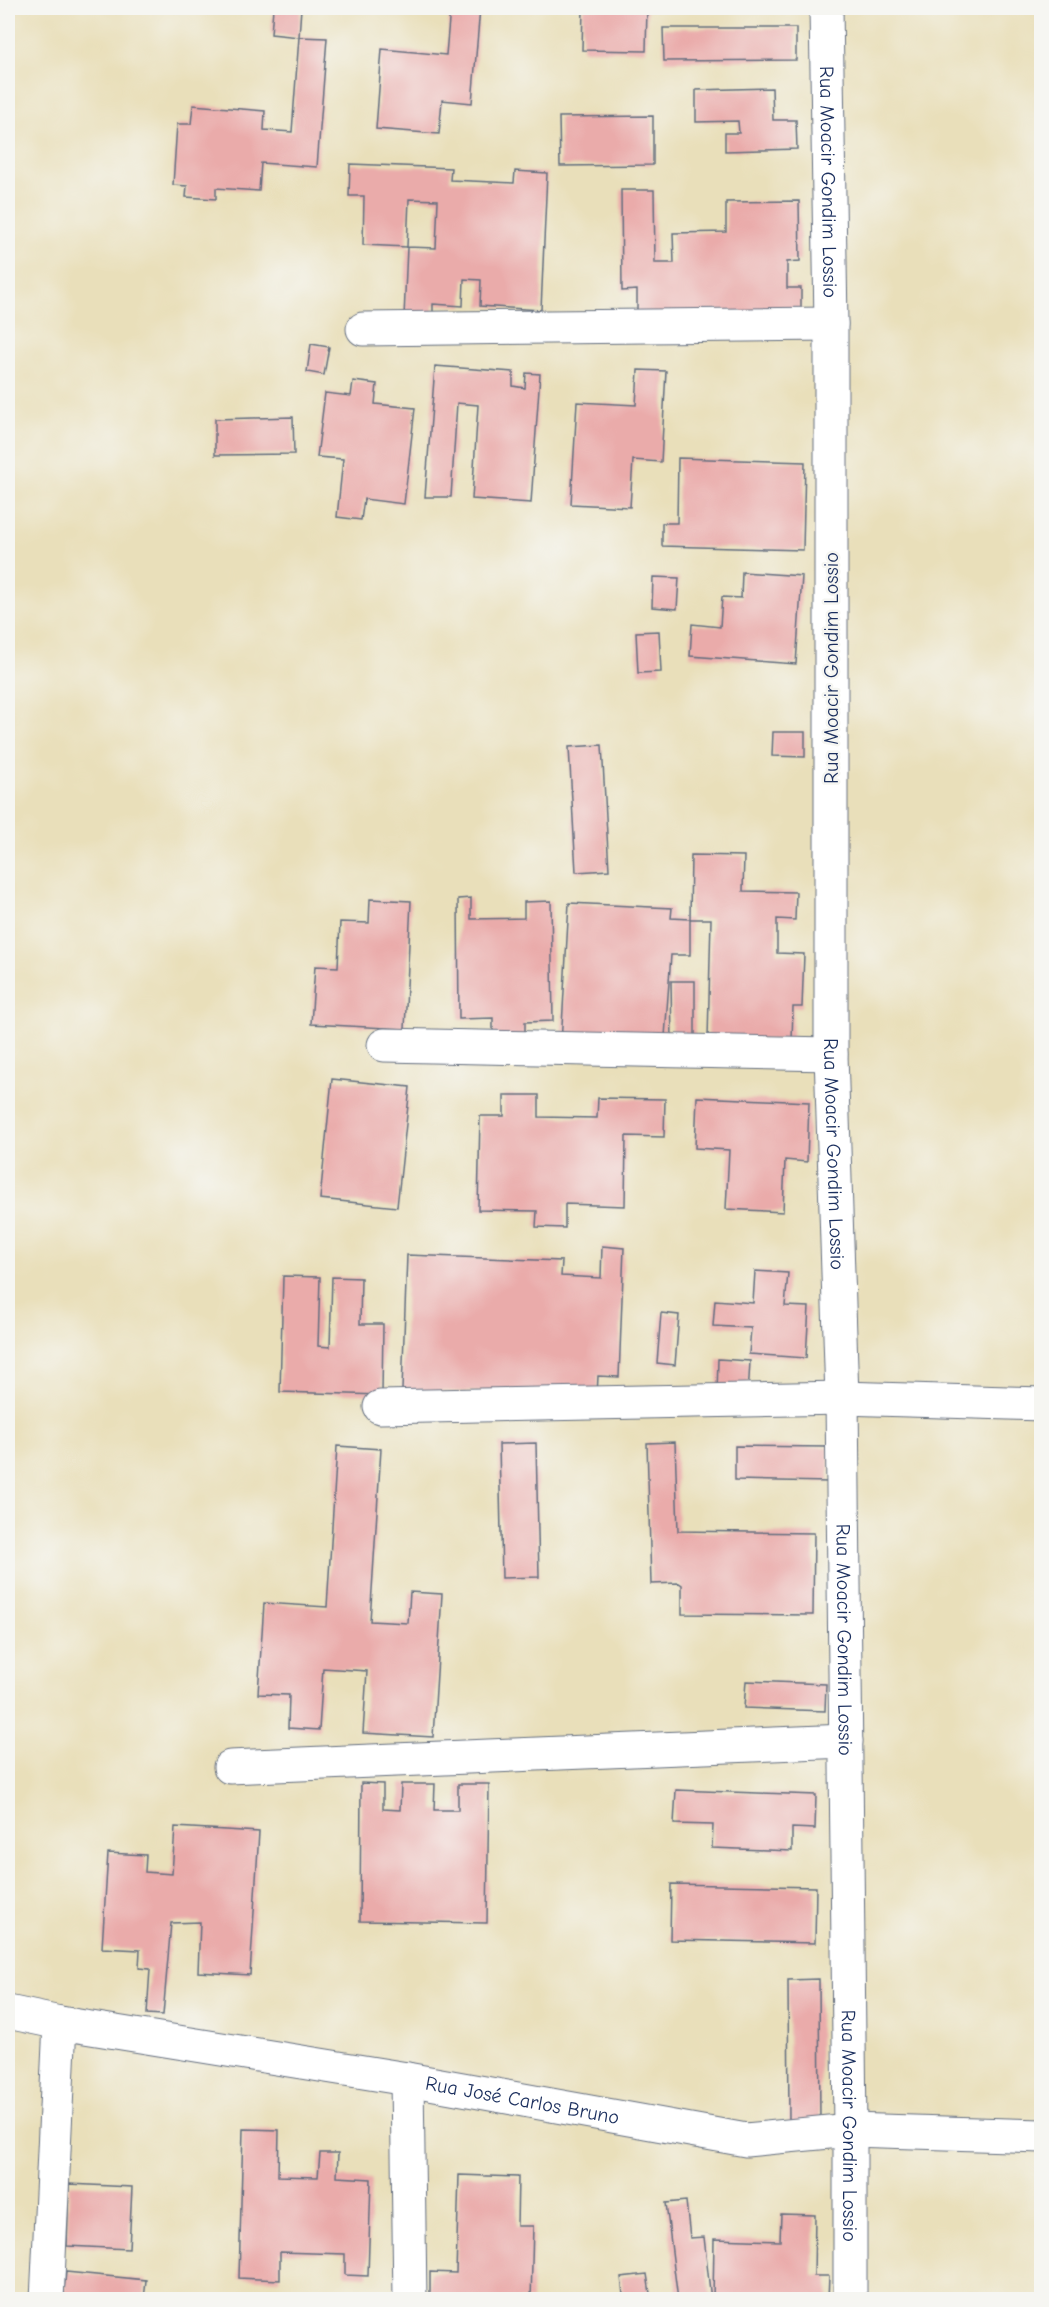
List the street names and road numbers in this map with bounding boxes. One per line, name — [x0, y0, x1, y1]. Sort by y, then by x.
street label: Rua Moacir Gondim Lossio — [815, 66, 842, 298]
street label: Rua Moacir Gondim Lossio — [820, 552, 843, 784]
street label: Rua Moacir Gondim Lossio — [819, 1038, 849, 1270]
street label: Rua Moacir Gondim Lossio — [831, 1524, 857, 1756]
street label: Rua Moacir Gondim Lossio — [837, 2010, 861, 2242]
street label: Rua José Carlos Bruno — [424, 2072, 621, 2129]

